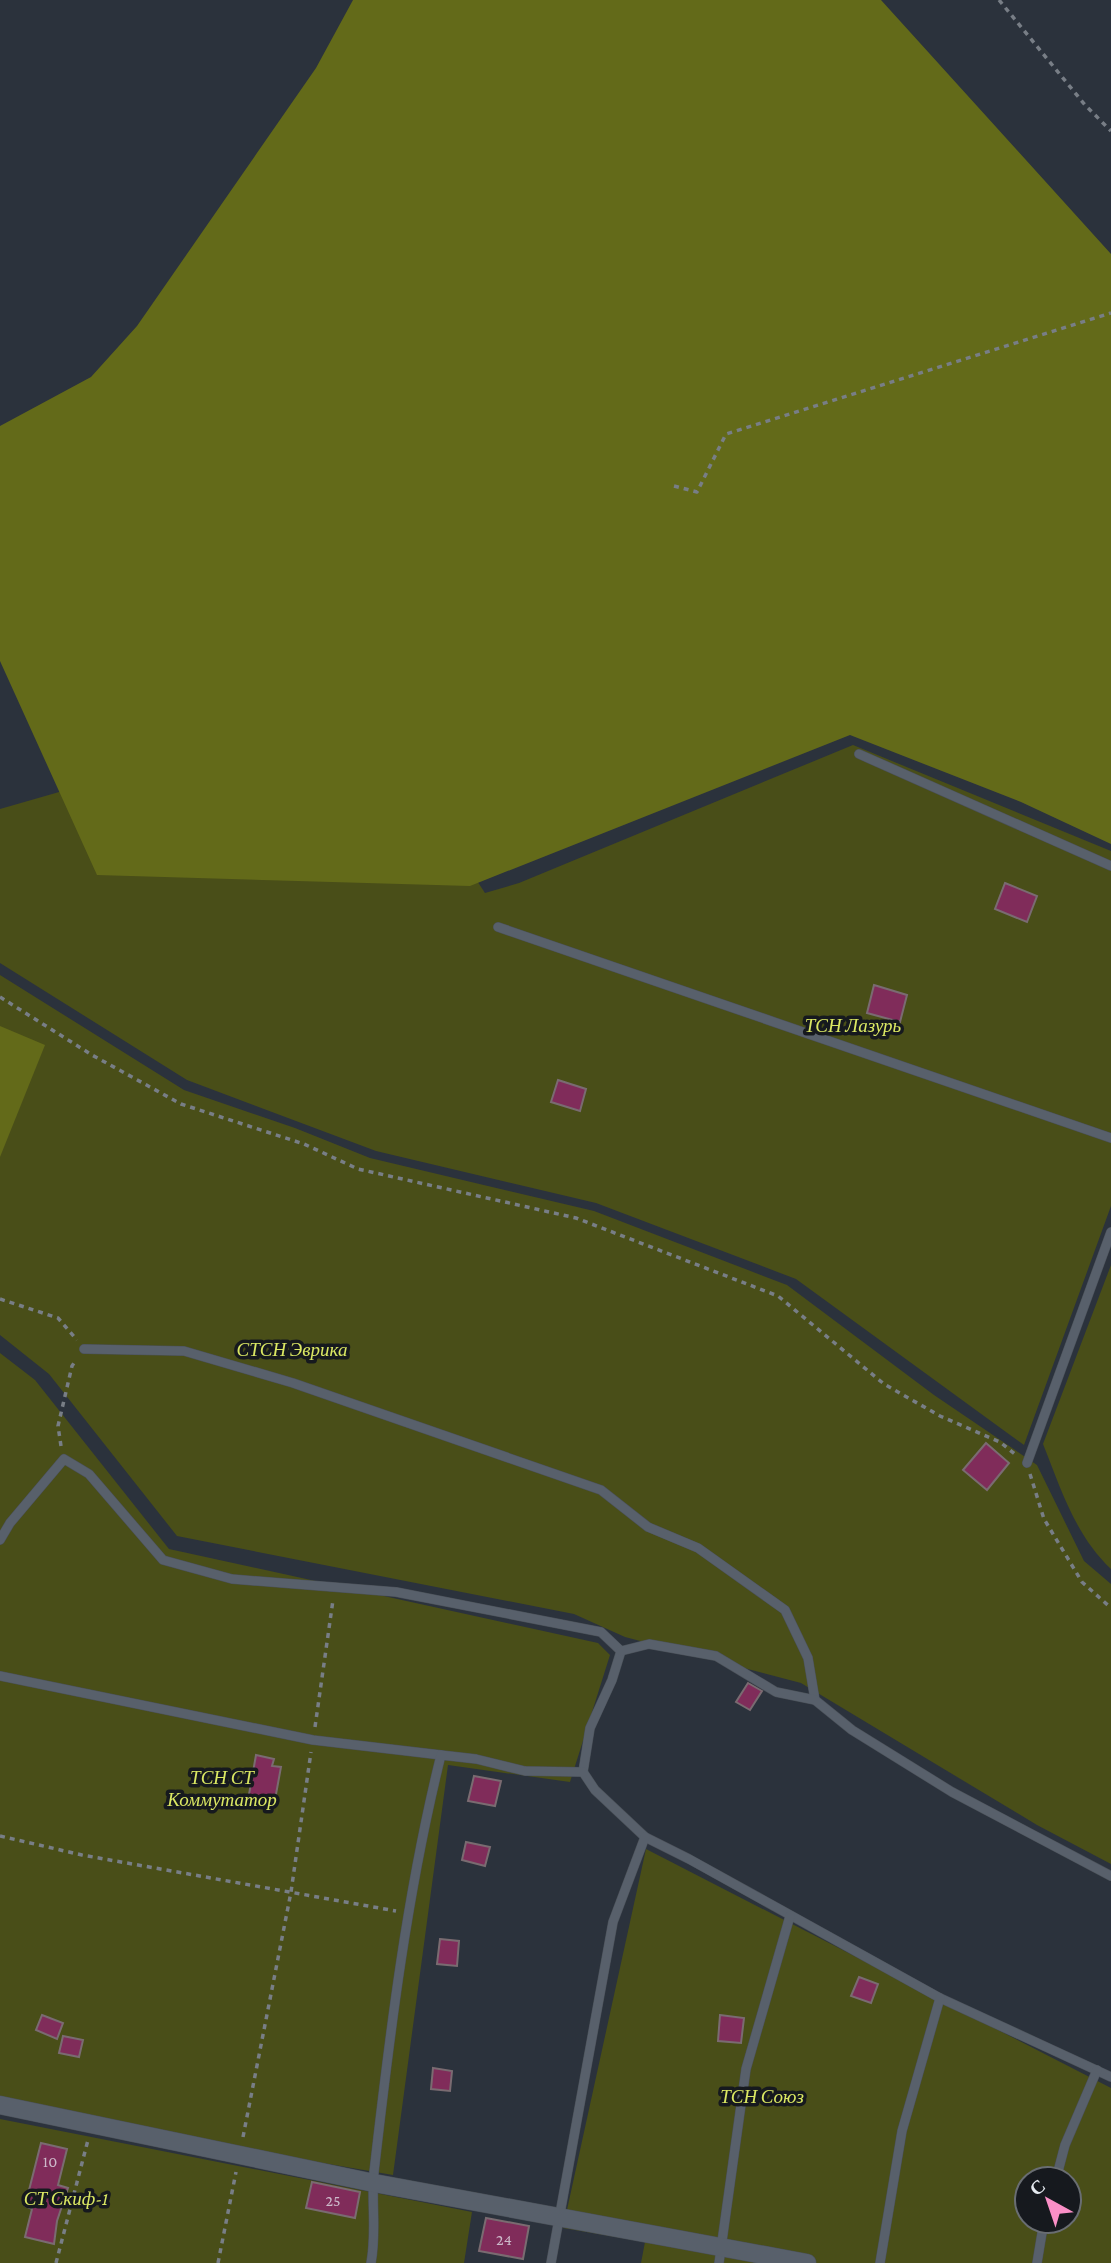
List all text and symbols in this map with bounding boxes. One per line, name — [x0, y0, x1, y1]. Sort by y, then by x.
park label: ТСН Лазурь — [805, 1015, 902, 1036]
park label: СТСН Эврика — [237, 1339, 347, 1360]
park label: ТСН СТ Коммутатор — [166, 1767, 277, 1810]
park label: ТСН Союз — [720, 2086, 804, 2107]
house number: 10 — [43, 2153, 57, 2170]
north arrow — [1013, 2165, 1083, 2235]
text: С — [1025, 2175, 1049, 2200]
park label: СТ Скиф-1 — [24, 2188, 108, 2209]
house number: 25 — [325, 2192, 341, 2209]
house number: 24 — [496, 2231, 512, 2248]

